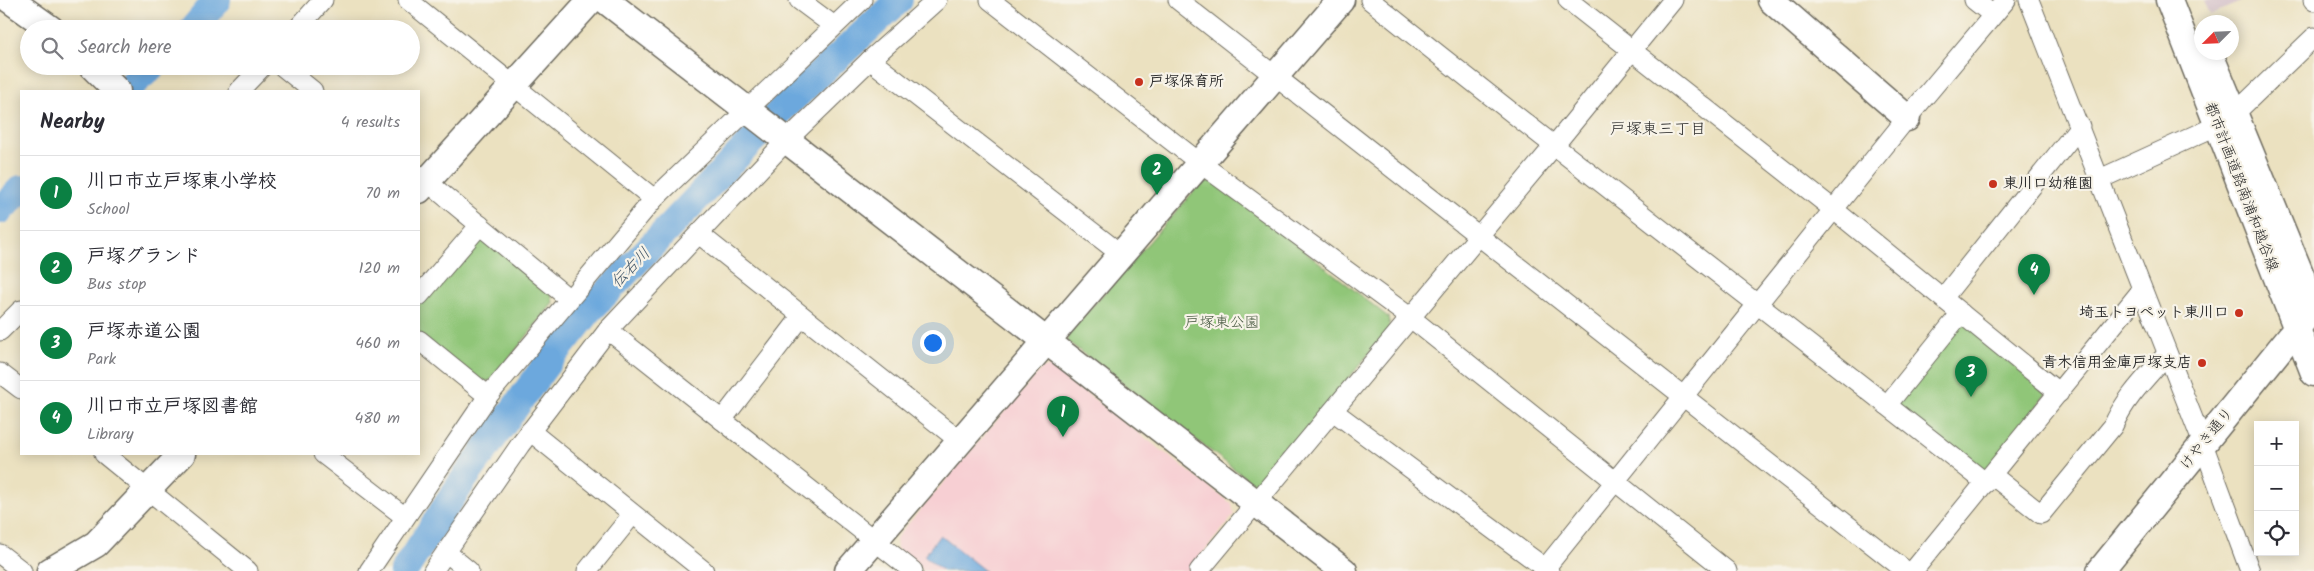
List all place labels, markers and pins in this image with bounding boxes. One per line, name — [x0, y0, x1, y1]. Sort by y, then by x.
place label: 戸塚保育所 — [1149, 70, 1224, 94]
marker: 戸塚保育所 — [1133, 76, 1145, 88]
pin: 2 — [1141, 154, 1173, 195]
place label: 東川口幼稚園 — [2003, 172, 2093, 196]
marker: 東川口幼稚園 — [1987, 178, 1999, 190]
pin: 4 — [2018, 254, 2050, 295]
place label: 埼玉トヨペット東川口 — [2079, 301, 2229, 325]
marker: 埼玉トヨペット東川口 — [2233, 307, 2245, 319]
place label: 青木信用金庫戸塚支店 — [2042, 351, 2192, 375]
pin: 3 — [1955, 356, 1987, 397]
marker: 青木信用金庫戸塚支店 — [2196, 357, 2208, 369]
pin: 1 — [1047, 396, 1079, 437]

